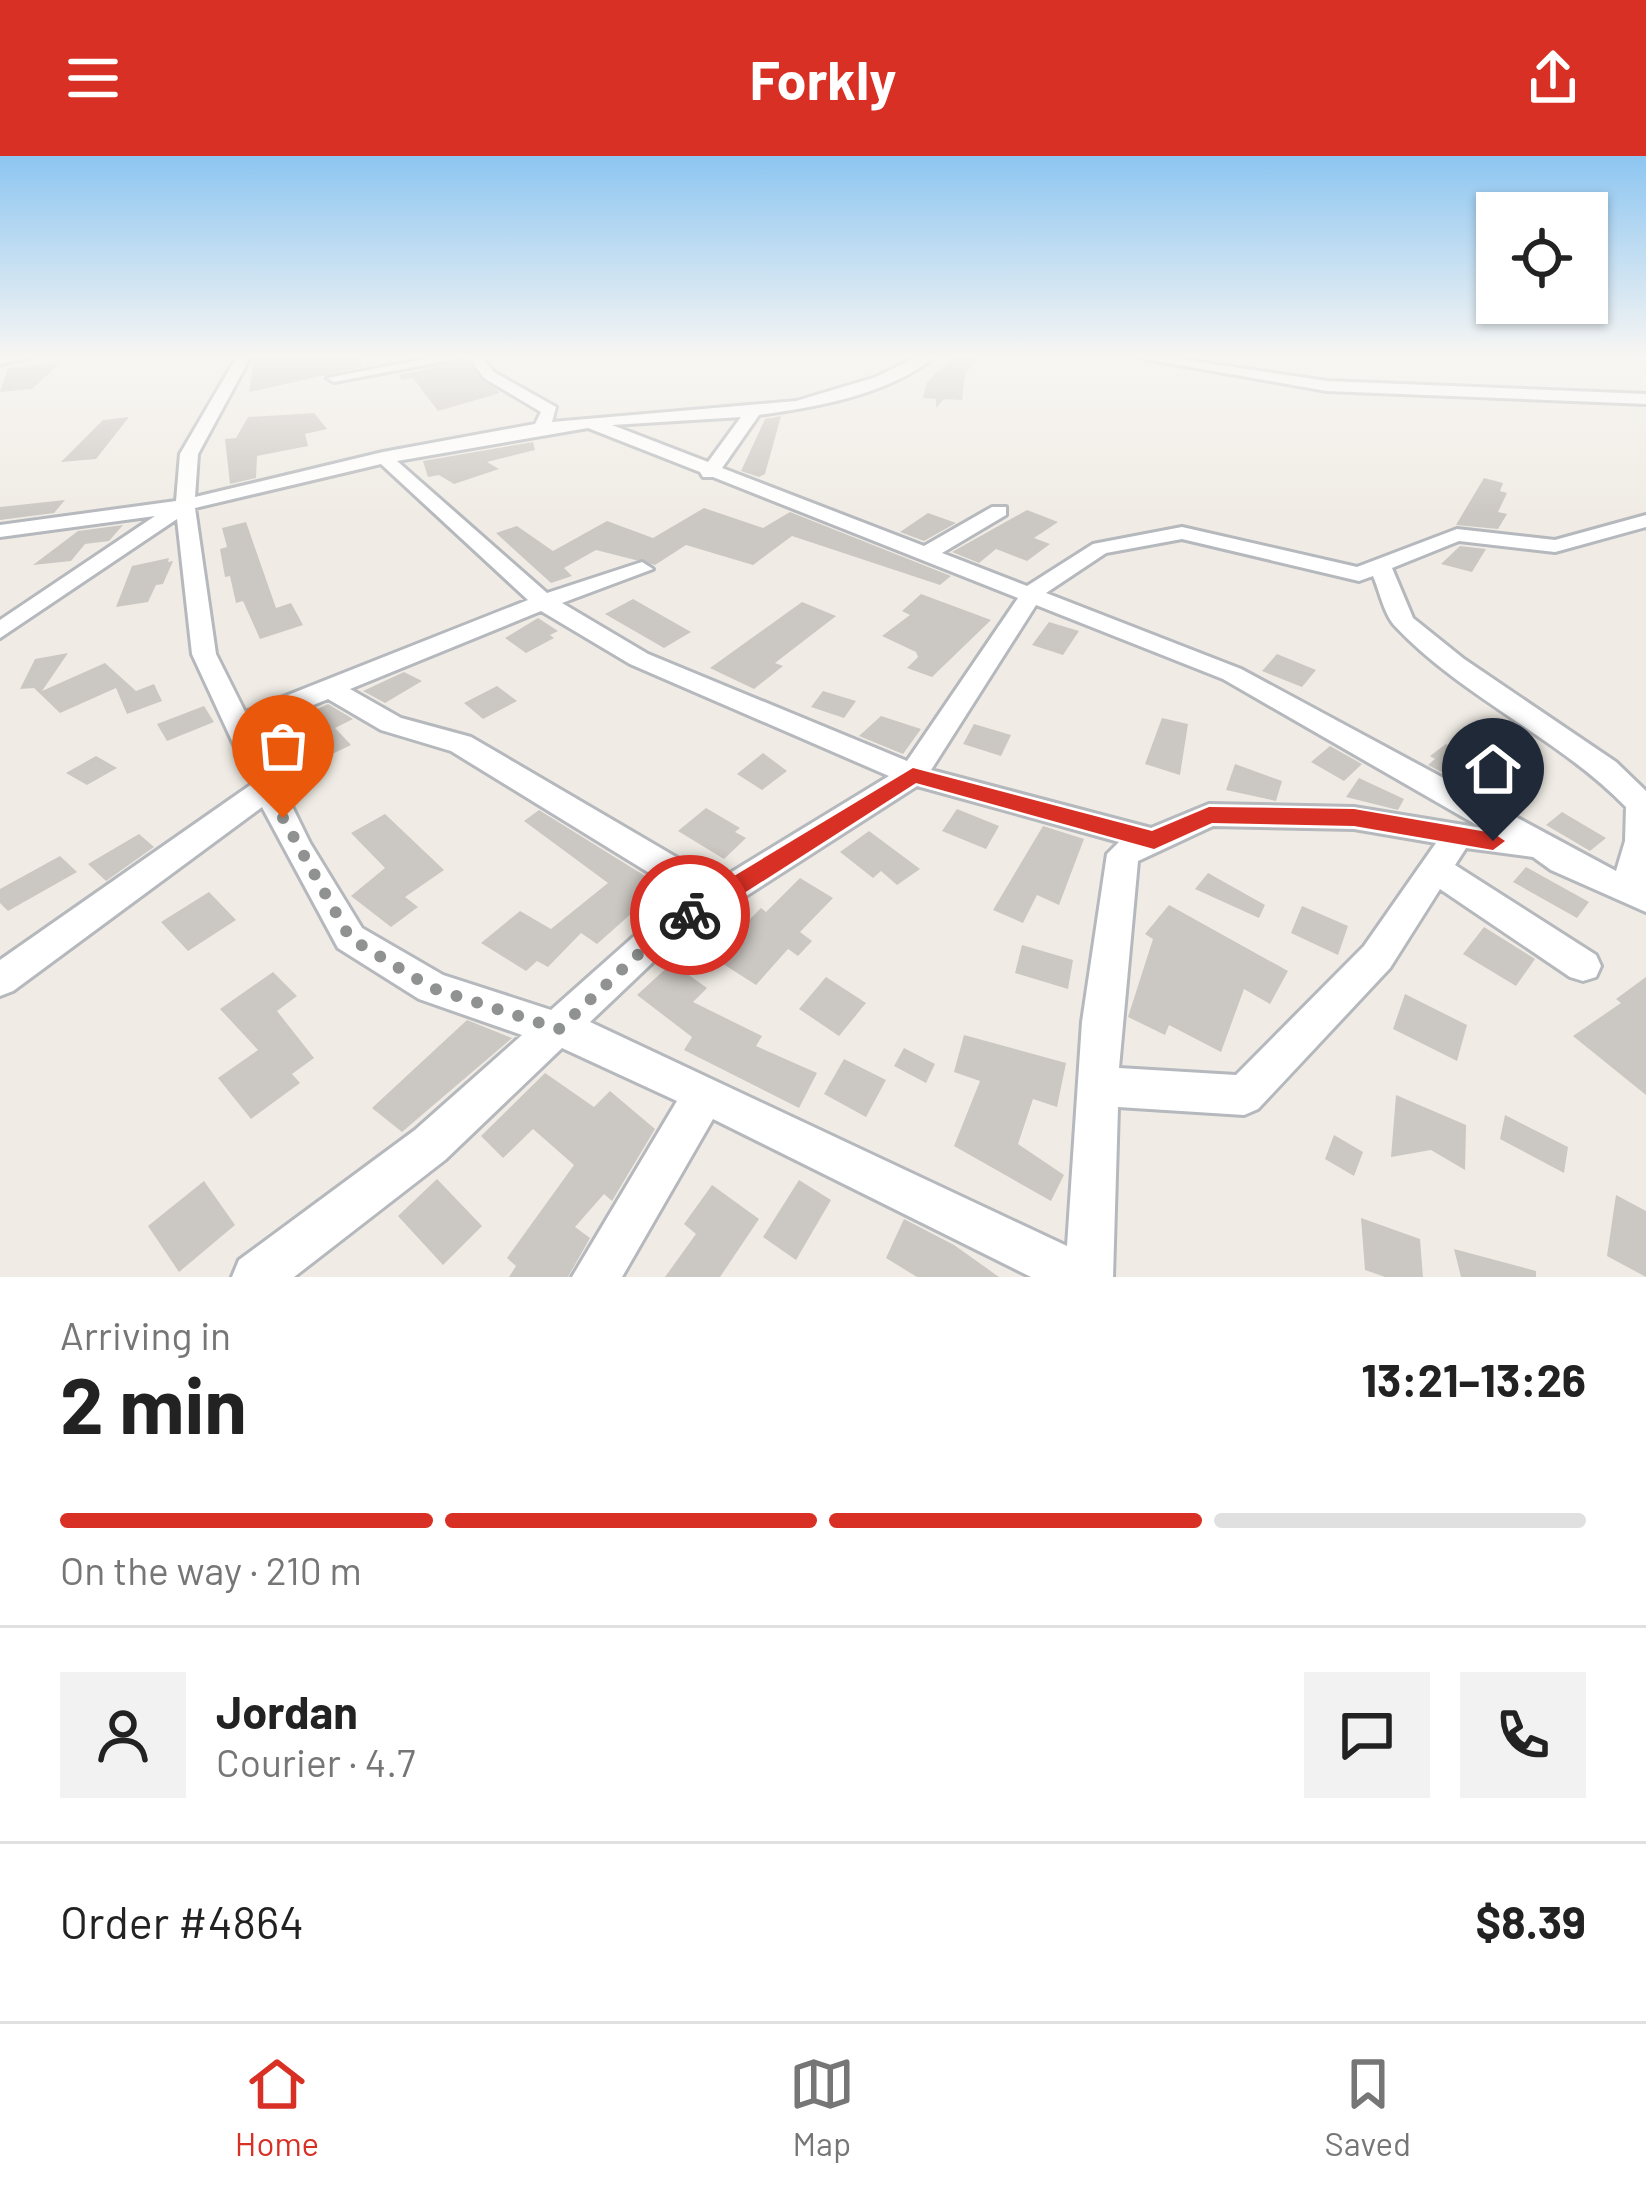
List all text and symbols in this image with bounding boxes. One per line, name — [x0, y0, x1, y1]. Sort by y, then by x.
icon: menu — [60, 45, 126, 111]
icon: share — [1520, 45, 1586, 111]
text: Forkly — [749, 46, 897, 111]
map controls — [1476, 192, 1608, 324]
button: locate — [1476, 192, 1608, 324]
pin — [232, 695, 334, 818]
icon: bag — [250, 713, 316, 779]
pin — [1442, 718, 1544, 841]
icon: home — [1460, 736, 1526, 802]
courier — [630, 855, 750, 975]
icon: bike — [657, 882, 723, 948]
text: Arriving in — [60, 1311, 231, 1358]
text: 13:21–13:26 — [1361, 1352, 1586, 1406]
text: 2 min — [60, 1356, 247, 1450]
text: On the way · 210 m — [60, 1546, 362, 1593]
button: person — [60, 1672, 186, 1798]
button: chat — [1304, 1672, 1430, 1798]
button: phone — [1460, 1672, 1586, 1798]
text: Jordan — [216, 1684, 358, 1738]
text: Courier · 4.7 — [216, 1738, 416, 1785]
text: Order #4864 — [60, 1894, 304, 1948]
text: $8.39 — [1476, 1894, 1586, 1948]
tab: Home — [235, 2051, 319, 2163]
tab: Map — [789, 2051, 855, 2163]
tab: Saved — [1325, 2051, 1411, 2163]

